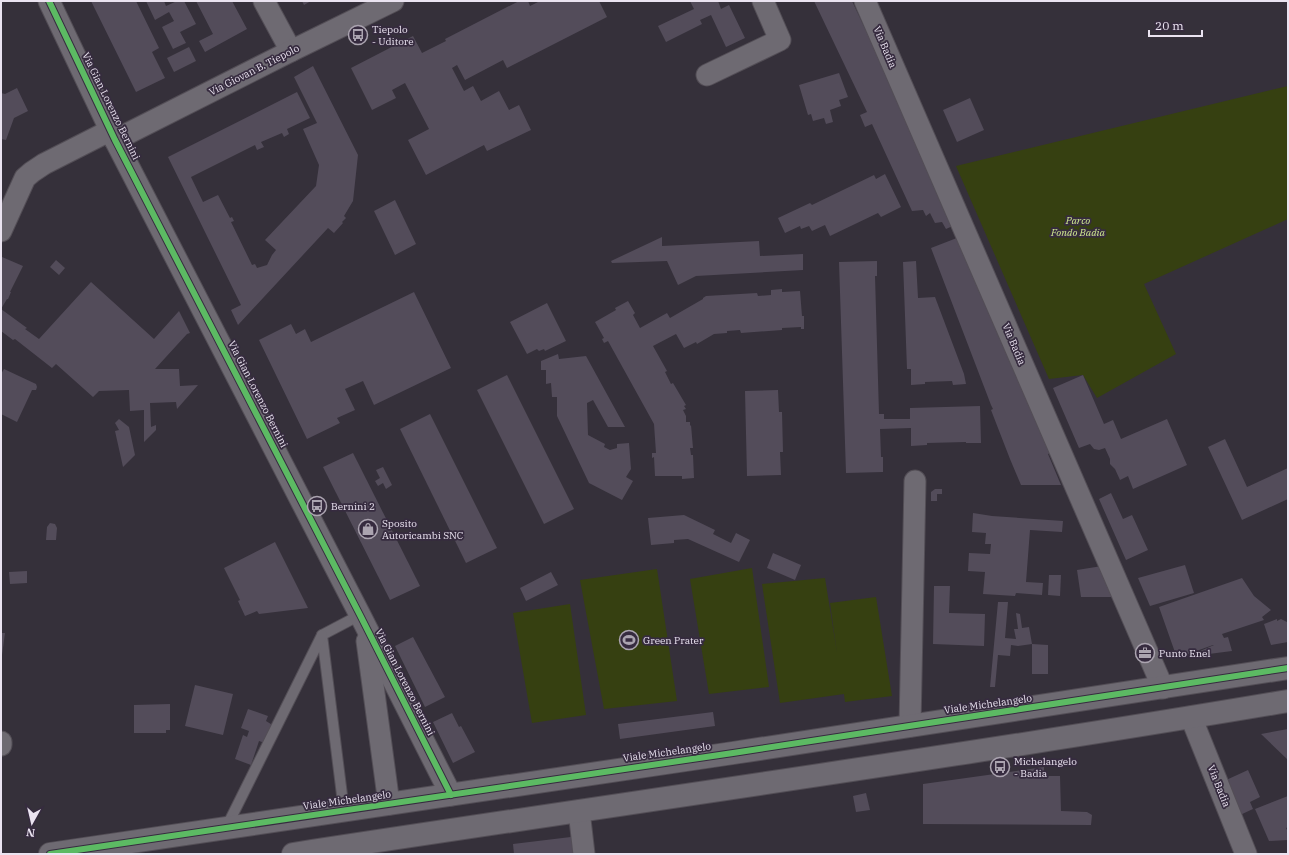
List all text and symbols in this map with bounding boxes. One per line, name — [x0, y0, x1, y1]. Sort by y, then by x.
scale bar — [1149, 12, 1202, 38]
text: 20 m — [1155, 18, 1184, 33]
place label: Tiepolo - Uditore — [372, 23, 414, 48]
bus stop icon: Tiepolo - Uditore — [347, 24, 369, 46]
street label: Via Badia — [870, 24, 900, 70]
street label: Via Giovan B. Tiepolo — [207, 41, 302, 98]
street label: Via Gian Lorenzo Bernini — [79, 50, 143, 162]
park label: Parco Fondo Badia — [1050, 214, 1106, 239]
street label: Via Badia — [999, 321, 1029, 367]
street label: Via Gian Lorenzo Bernini — [225, 338, 291, 450]
bus stop icon: Bernini 2 — [306, 495, 328, 517]
place label: Bernini 2 — [331, 500, 375, 513]
place label: Sposito Autoricambi SNC — [382, 517, 463, 542]
shop icon: Sposito Autoricambi SNC — [357, 518, 379, 540]
street label: Via Gian Lorenzo Bernini — [372, 626, 438, 738]
sports icon: Green Prater — [618, 629, 640, 651]
place label: Green Prater — [643, 634, 704, 647]
office icon: Punto Enel — [1134, 642, 1156, 664]
place label: Punto Enel — [1159, 647, 1210, 660]
street label: Viale Michelangelo — [943, 691, 1033, 717]
street label: Viale Michelangelo — [622, 739, 712, 765]
place label: Michelangelo - Badia — [1014, 755, 1077, 780]
bus stop icon: Michelangelo - Badia — [989, 756, 1011, 778]
street label: Via Badia — [1205, 763, 1234, 809]
street label: Viale Michelangelo — [302, 787, 392, 813]
north arrow — [12, 803, 52, 843]
text: N — [25, 825, 36, 840]

